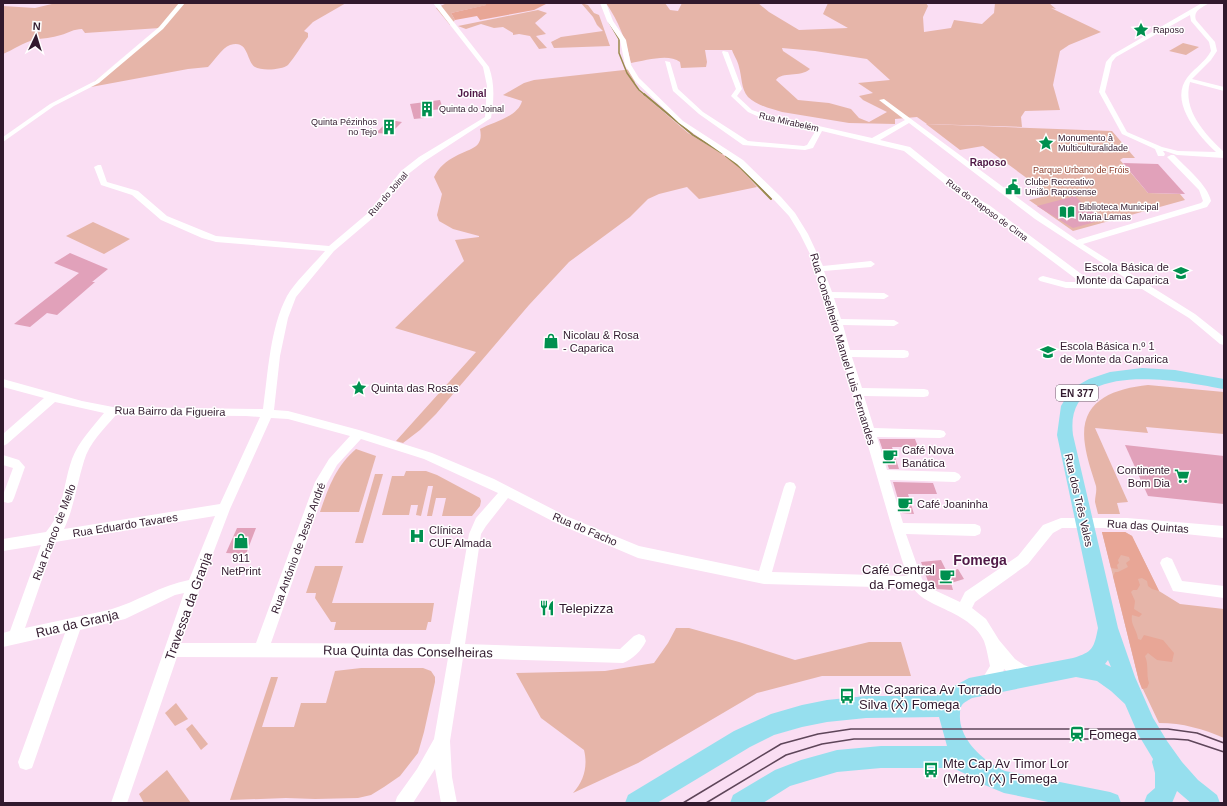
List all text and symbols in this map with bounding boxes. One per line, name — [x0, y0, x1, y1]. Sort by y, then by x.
north arrow — [16, 16, 56, 56]
text: N — [32, 20, 41, 32]
place icon: Raposo — [1132, 21, 1150, 39]
place label: Raposo — [1153, 25, 1184, 35]
district label: Joinal — [458, 88, 487, 99]
building icon: Quinta do Joinal — [418, 100, 436, 118]
place label: Quinta do Joinal — [439, 104, 504, 114]
street label: Rua Mirabelém — [758, 110, 820, 134]
place label: Quinta Pézinhos no Tejo — [311, 117, 377, 137]
building icon: Quinta Pézinhos no Tejo — [380, 118, 398, 136]
place label: Monumento à Multiculturalidade — [1058, 133, 1128, 153]
place icon: Monumento à Multiculturalidade — [1037, 134, 1055, 152]
district label: Raposo — [970, 157, 1006, 168]
park label: Parque Urbano de Fróis — [1033, 165, 1130, 175]
street label: Rua do Joinal — [366, 170, 410, 218]
street label: Rua do Raposo de Cima — [944, 177, 1030, 243]
place label: Clube Recreativo União Raposense — [1025, 177, 1097, 197]
public building icon: Clube Recreativo União Raposense — [1004, 178, 1022, 196]
place label: Biblioteca Municipal Maria Lamas — [1079, 202, 1159, 222]
library icon: Biblioteca Municipal Maria Lamas — [1058, 203, 1076, 221]
street label: Rua Conselheiro Manuel Luis Fernandes — [808, 252, 878, 447]
place label: Escola Básica de Monte da Caparica — [1076, 261, 1170, 286]
school or university icon: Escola Básica de Monte da Caparica — [1172, 264, 1190, 282]
place label: Nicolau & Rosa - Caparica — [563, 329, 640, 354]
shop icon: Nicolau & Rosa - Caparica — [542, 332, 560, 350]
place label: Escola Básica n.º 1 de Monte da Caparica — [1060, 340, 1169, 365]
school or university icon: Escola Básica n.º 1 de Monte da Caparica — [1039, 343, 1057, 361]
place icon: Quinta das Rosas — [350, 379, 368, 397]
place label: Quinta das Rosas — [371, 382, 459, 394]
road number: EN 377 — [1056, 385, 1098, 401]
street label: Rua Bairro da Figueira — [115, 404, 226, 418]
place label: Café Nova Banática — [902, 444, 955, 469]
cafe icon: Café Nova Banática — [881, 447, 899, 465]
street label: Rua dos Três Vales — [1062, 452, 1096, 548]
place label: Continente Bom Dia — [1117, 464, 1171, 489]
supermarket icon: Continente Bom Dia — [1173, 467, 1191, 485]
street label: Rua António de Jesus André — [269, 481, 327, 615]
street label: Rua Franco de Mello — [30, 482, 78, 582]
cafe icon: Café Joaninha — [896, 495, 914, 513]
place label: Café Joaninha — [917, 498, 989, 510]
street label: Rua do Facho — [551, 510, 619, 548]
street label: Rua Eduardo Tavares — [72, 511, 179, 539]
street label: Rua das Quintas — [1107, 517, 1190, 535]
place label: Clínica CUF Almada — [429, 524, 492, 549]
hospital icon: Clínica CUF Almada — [408, 527, 426, 545]
shop icon: 911 NetPrint — [232, 532, 250, 550]
street label: Travessa da Granja — [162, 549, 215, 662]
place label: 911 NetPrint — [221, 552, 261, 577]
district label: Fomega — [953, 552, 1007, 568]
place label: Café Central da Fomega — [862, 562, 936, 592]
cafe icon: Café Central da Fomega — [938, 567, 956, 585]
restaurant icon: Telepizza — [538, 599, 556, 617]
place label: Telepizza — [559, 601, 614, 616]
street label: Rua da Granja — [34, 606, 121, 640]
street label: Rua Quinta das Conselheiras — [323, 643, 494, 660]
place label: Mte Caparica Av Torrado Silva (X) Fomega — [859, 682, 1002, 712]
bus stop icon: Mte Caparica Av Torrado Silva (X) Fomega — [838, 687, 856, 705]
station icon: Fomega — [1068, 725, 1086, 743]
place label: Fomega — [1089, 727, 1137, 742]
place label: Mte Cap Av Timor Lor (Metro) (X) Fomega — [943, 756, 1069, 786]
bus stop icon: Mte Cap Av Timor Lor (Metro) (X) Fomega — [922, 761, 940, 779]

